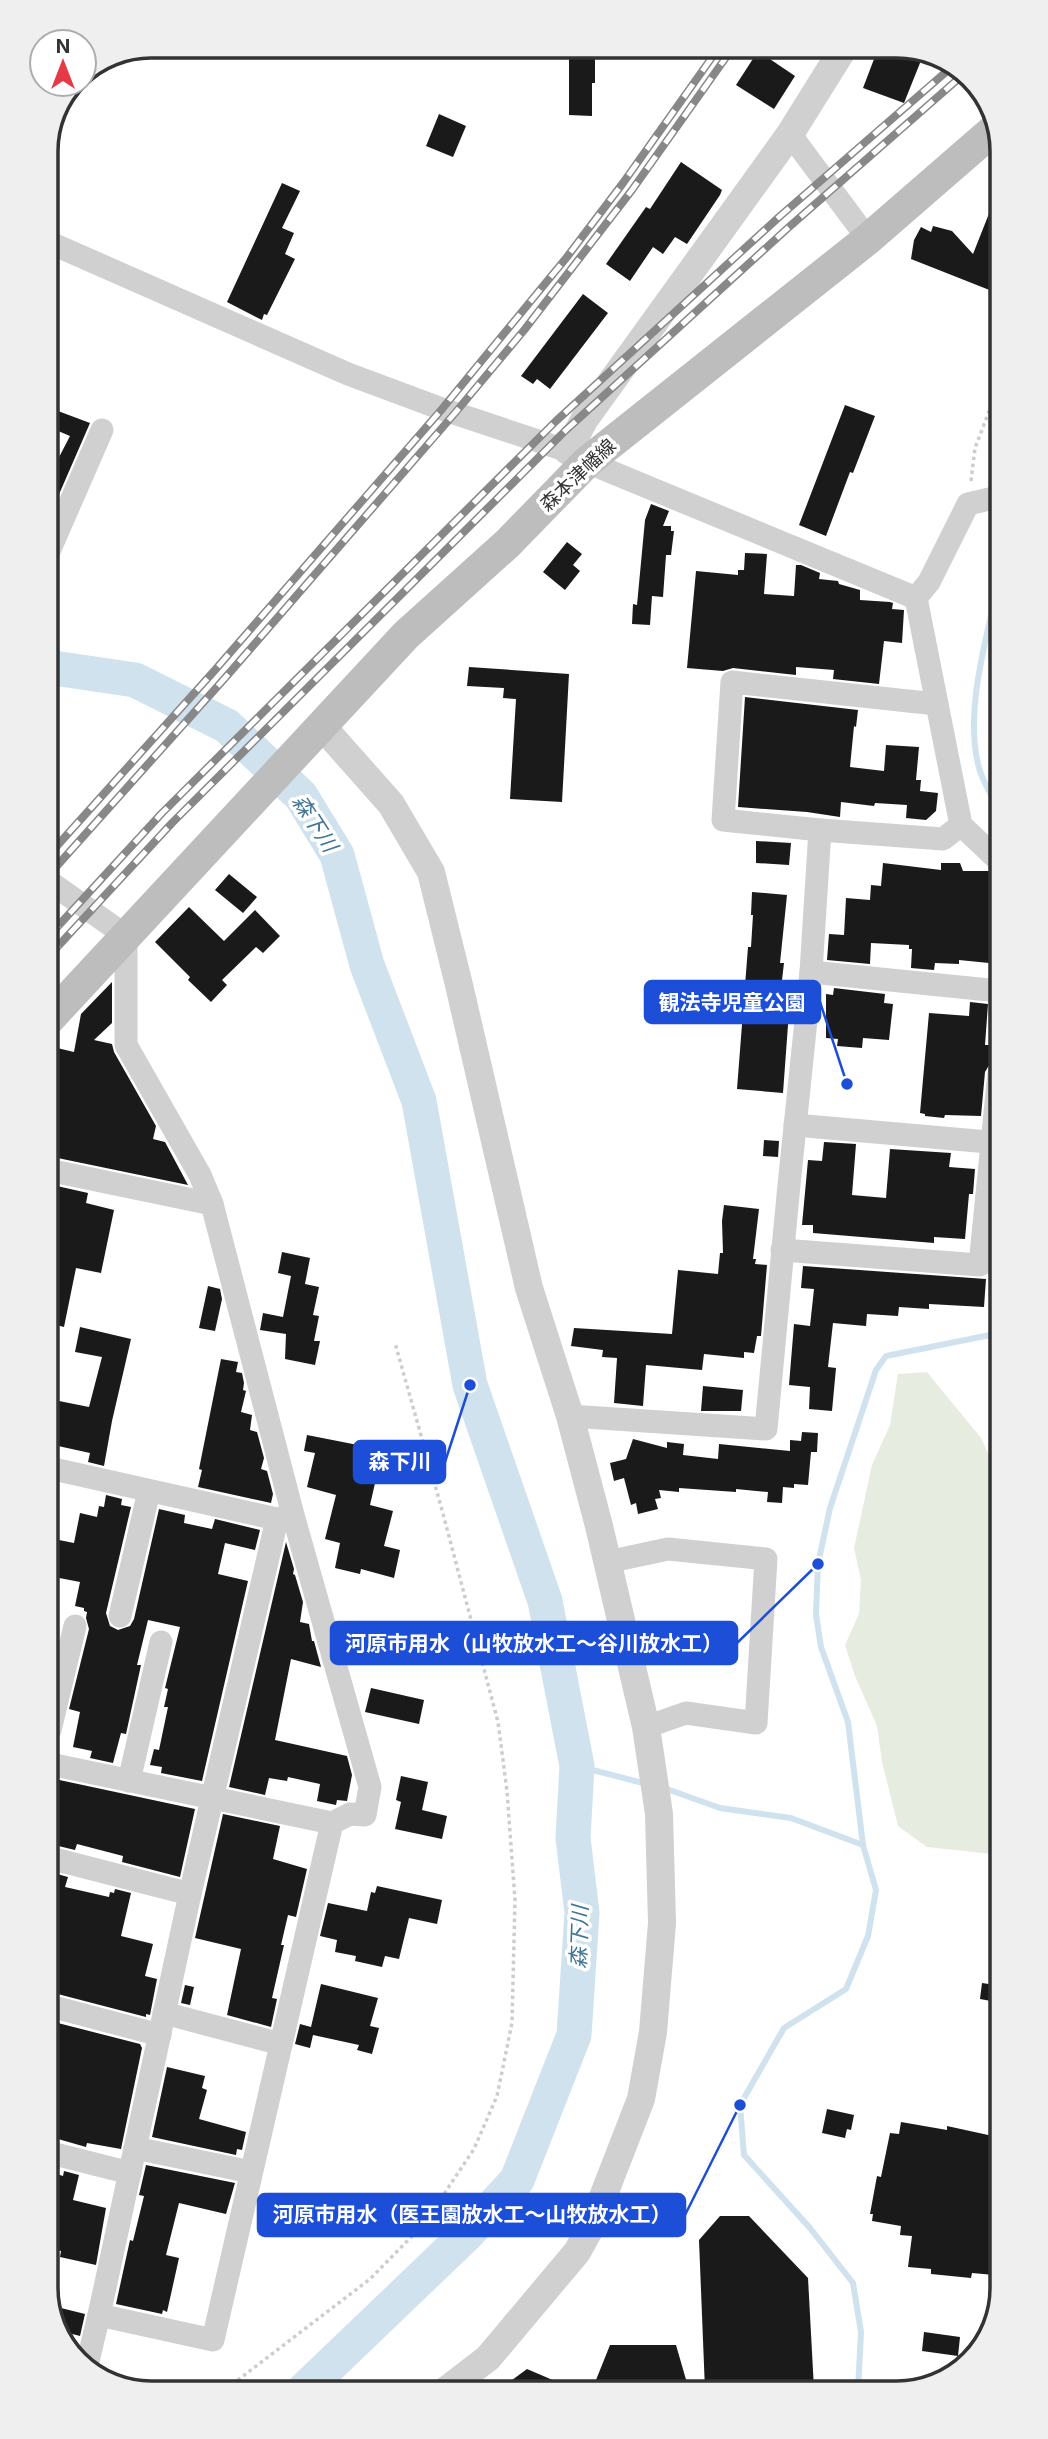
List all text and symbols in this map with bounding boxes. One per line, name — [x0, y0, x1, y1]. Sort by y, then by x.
north arrow — [28, 28, 98, 98]
text: N — [56, 35, 70, 58]
street label: 森本津幡線 — [535, 434, 621, 516]
water label: 森下川 — [287, 790, 344, 858]
callout: 観法寺児童公園 — [645, 981, 820, 1023]
text: 観法寺児童公園 — [659, 990, 806, 1015]
callout: 森下川 — [354, 1441, 445, 1483]
text: 森下川 — [369, 1449, 432, 1474]
callout: 河原市用水（山牧放水工～谷川放水工） — [331, 1622, 737, 1664]
text: 河原市用水（山牧放水工～谷川放水工） — [345, 1631, 723, 1656]
water label: 森下川 — [565, 1903, 593, 1969]
callout: 河原市用水（医王園放水工～山牧放水工） — [258, 2194, 685, 2236]
text: 河原市用水（医王園放水工～山牧放水工） — [273, 2202, 672, 2227]

